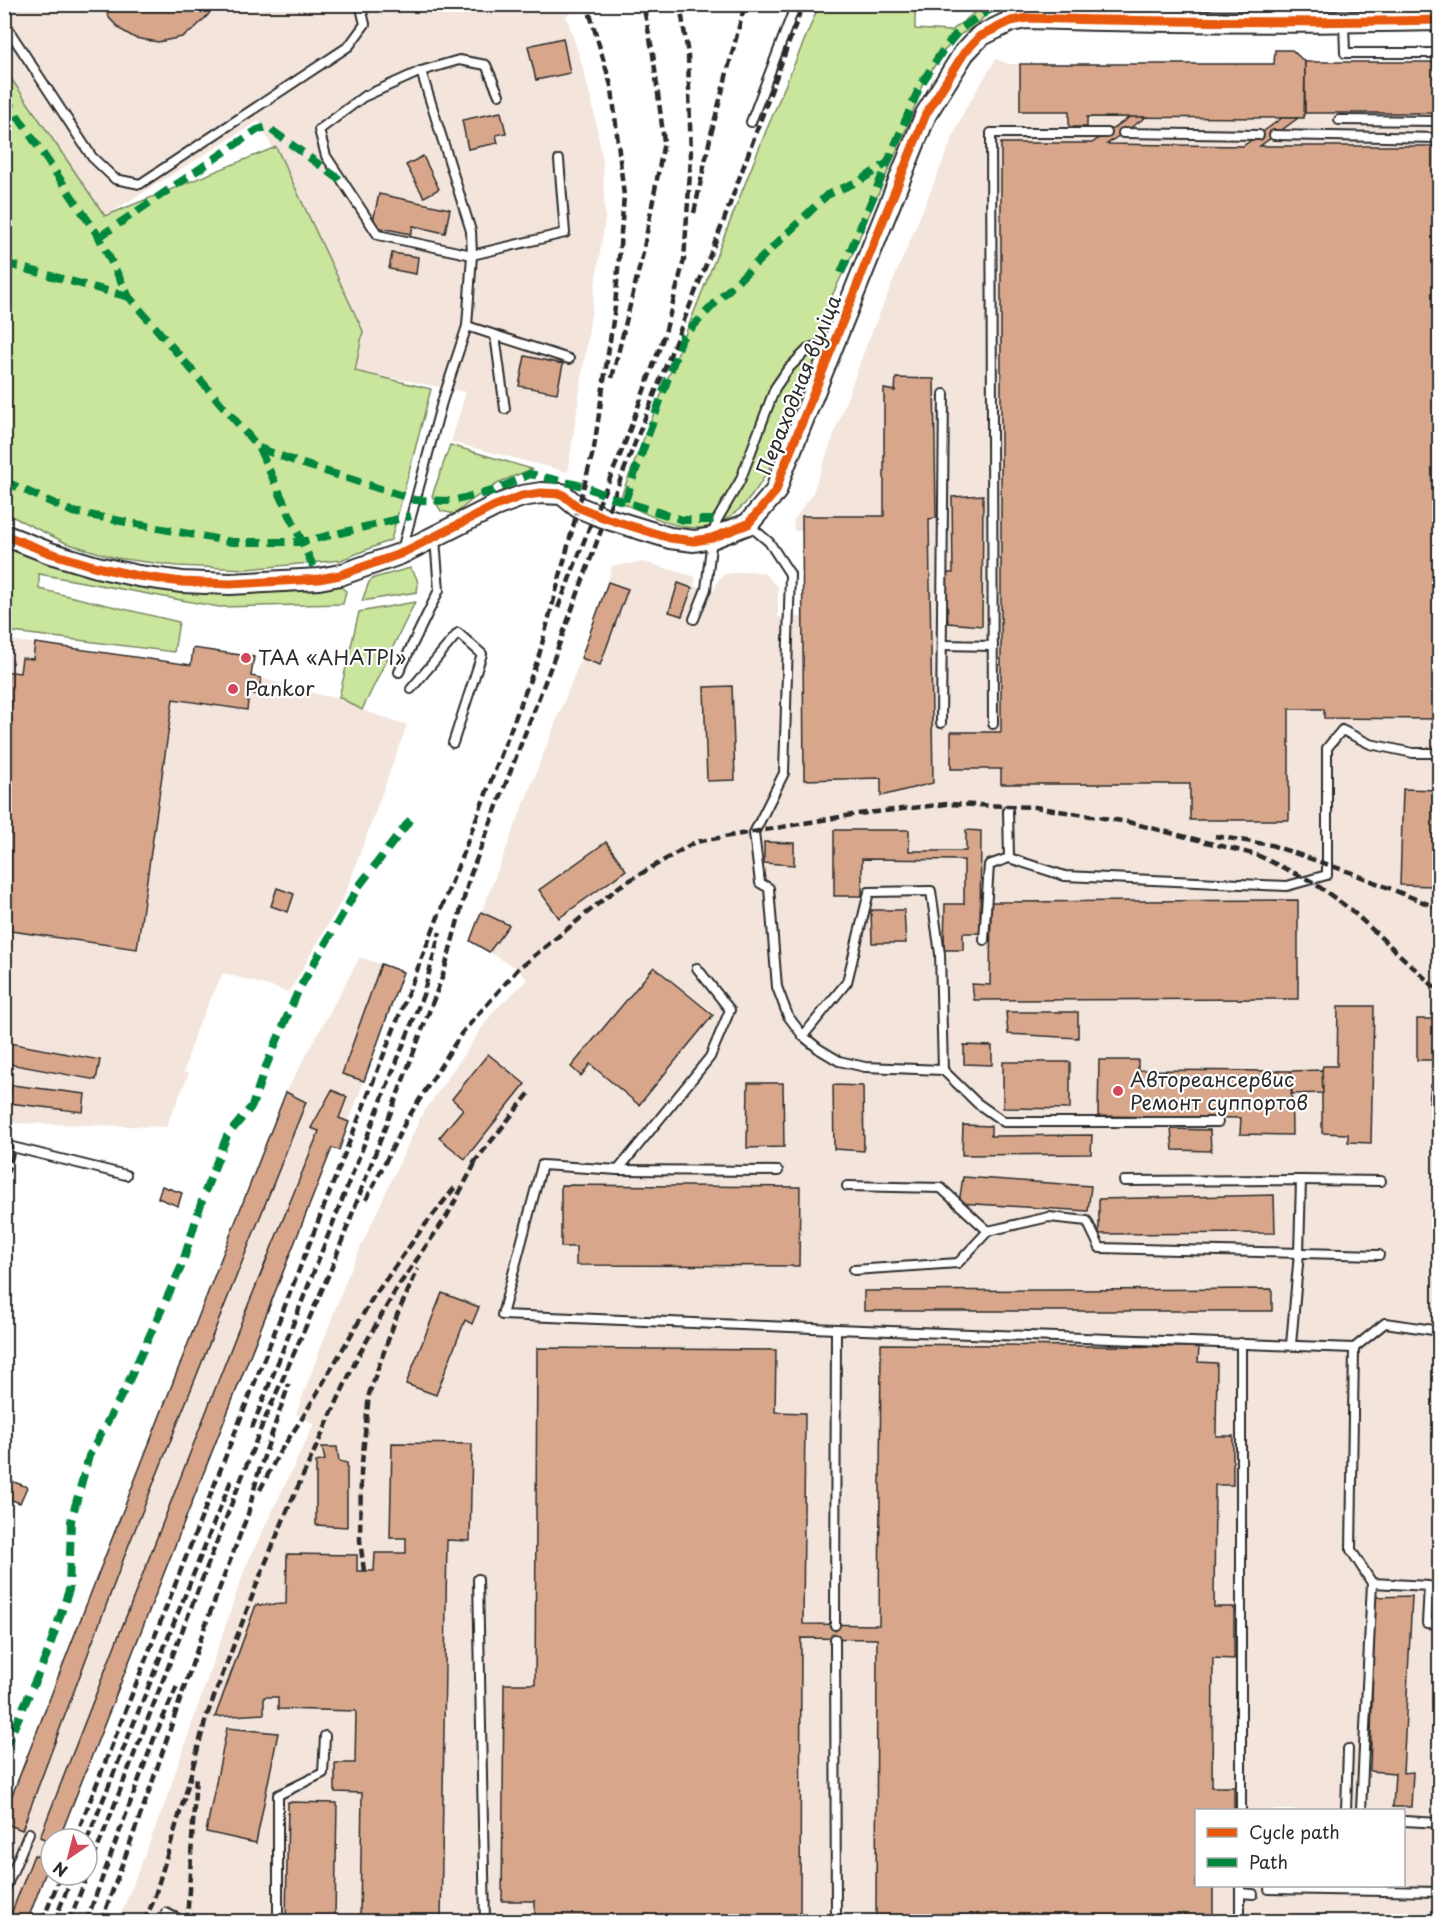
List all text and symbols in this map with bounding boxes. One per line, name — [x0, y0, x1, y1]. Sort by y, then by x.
street label: Пераходная вуліца — [748, 289, 848, 479]
place label: ТАА «АНАТРI» — [258, 642, 406, 672]
marker: ТАА «АНАТРI» — [239, 651, 253, 665]
place label: Pankor — [245, 673, 315, 703]
marker: Pankor — [226, 682, 240, 696]
place label: Автореансервис Ремонт суппортов — [1130, 1064, 1308, 1117]
marker: Автореансервис Ремонт суппортов — [1111, 1084, 1125, 1098]
legend — [1195, 1809, 1405, 1887]
text: Cycle path — [1249, 1818, 1340, 1845]
north arrow — [39, 1827, 99, 1887]
text: Path — [1249, 1848, 1288, 1875]
text: N — [48, 1857, 72, 1884]

